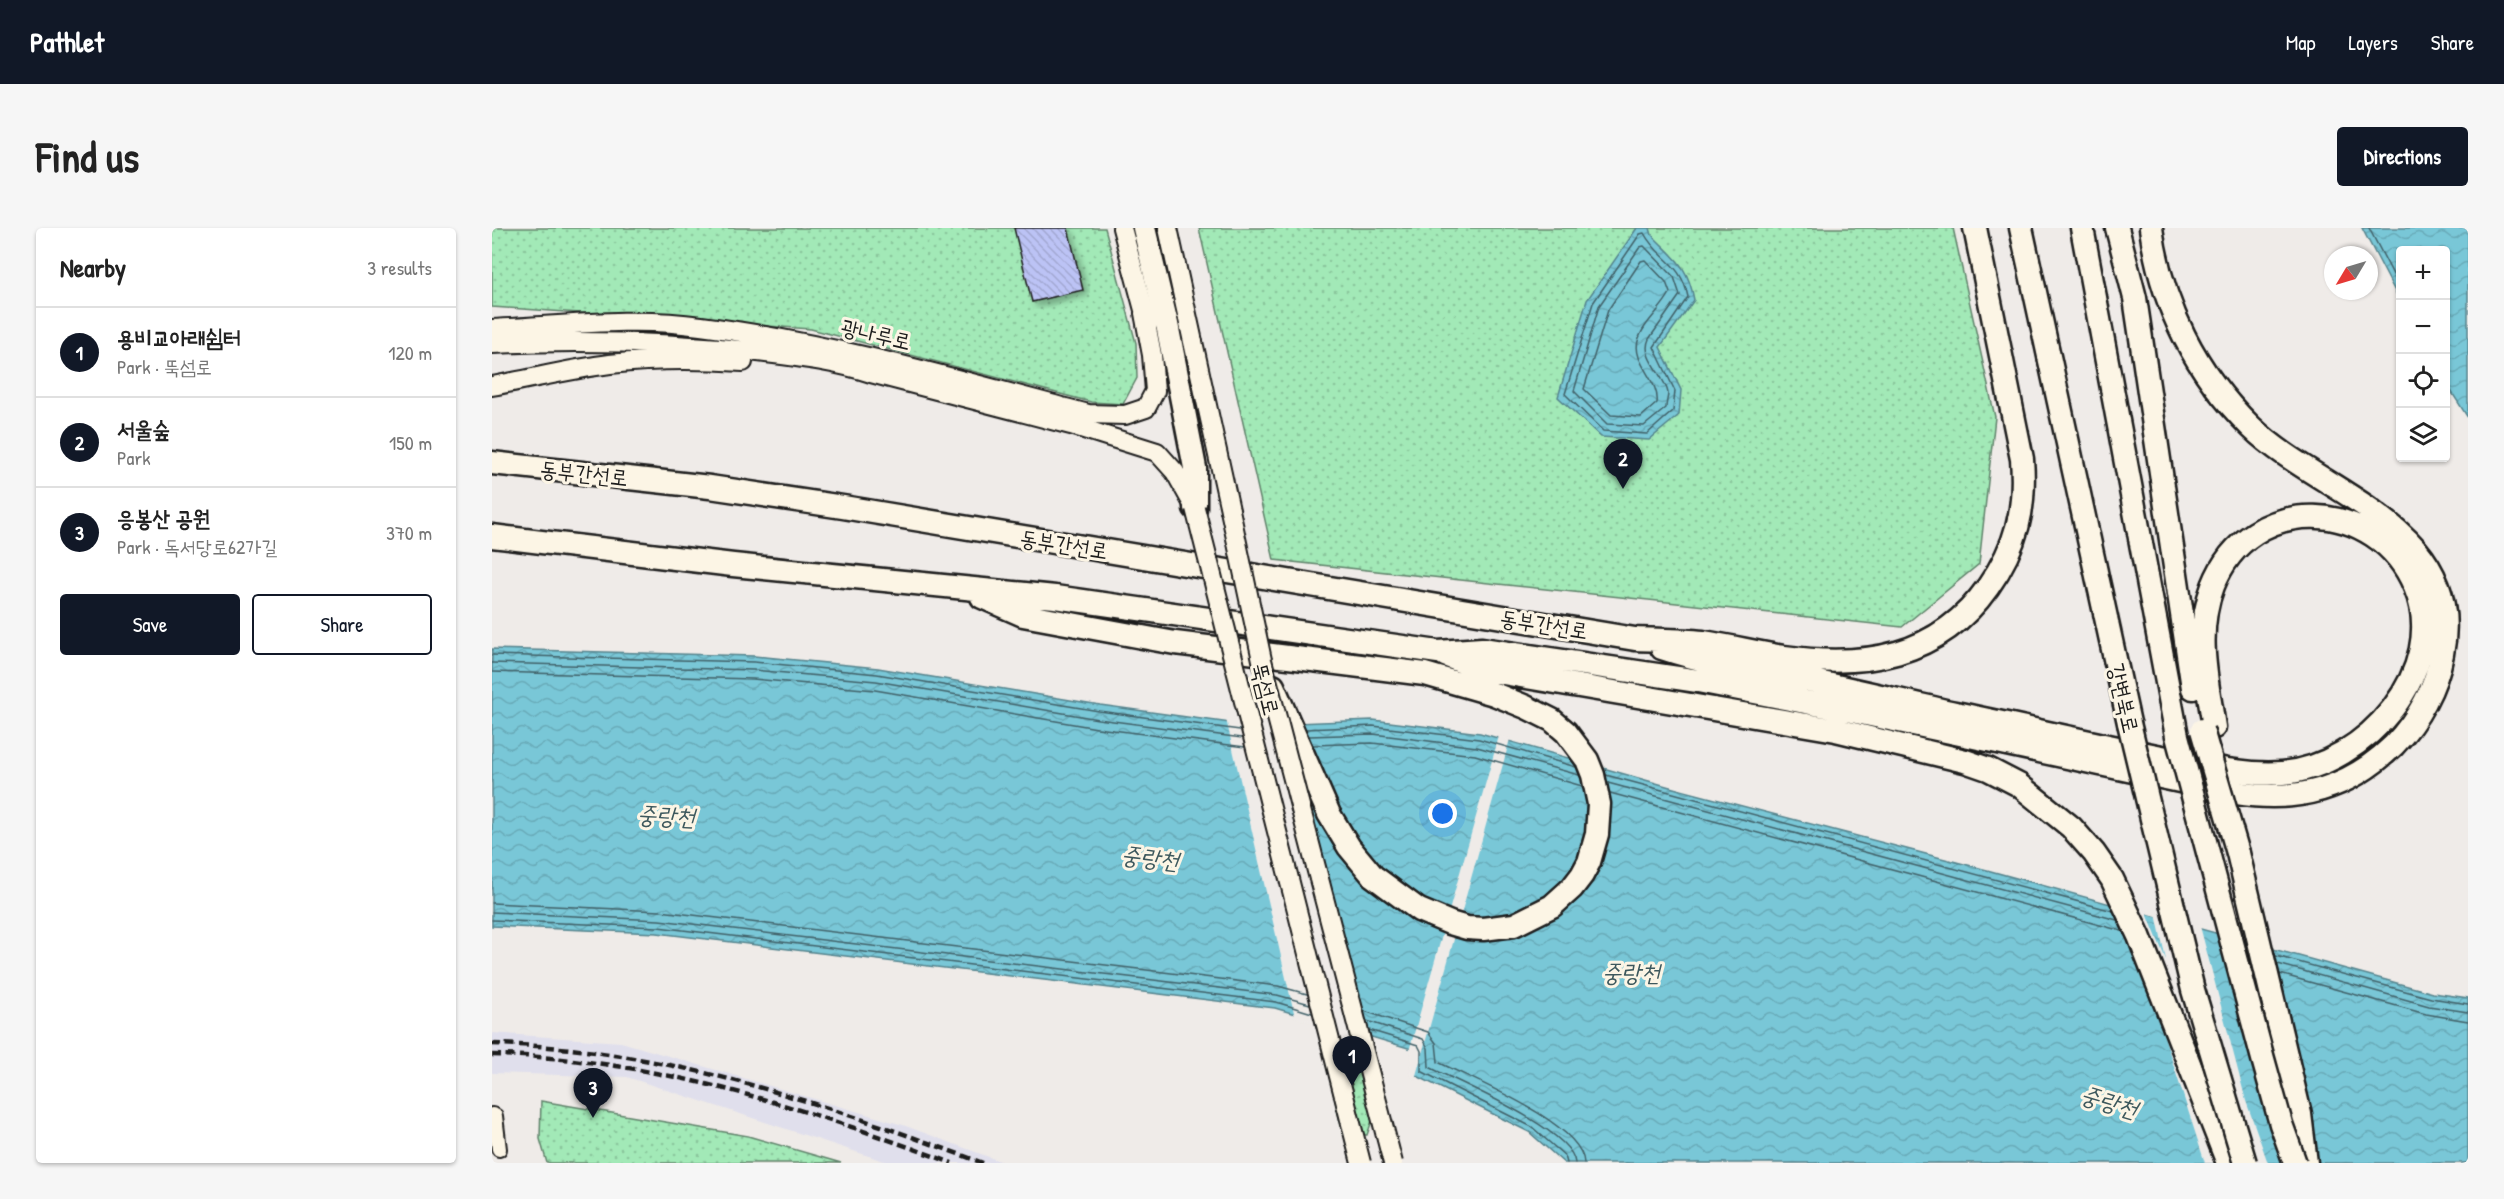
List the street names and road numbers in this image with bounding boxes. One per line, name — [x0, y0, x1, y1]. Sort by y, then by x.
street label: 광나루로 — [838, 311, 914, 357]
street label: 동부간선로 — [538, 453, 630, 493]
street label: 동부간선로 — [1018, 522, 1110, 566]
street label: 동부간선로 — [1498, 602, 1590, 646]
street label: 뚝섬로 — [1245, 660, 1287, 718]
street label: 강변북로 — [2101, 660, 2147, 736]

